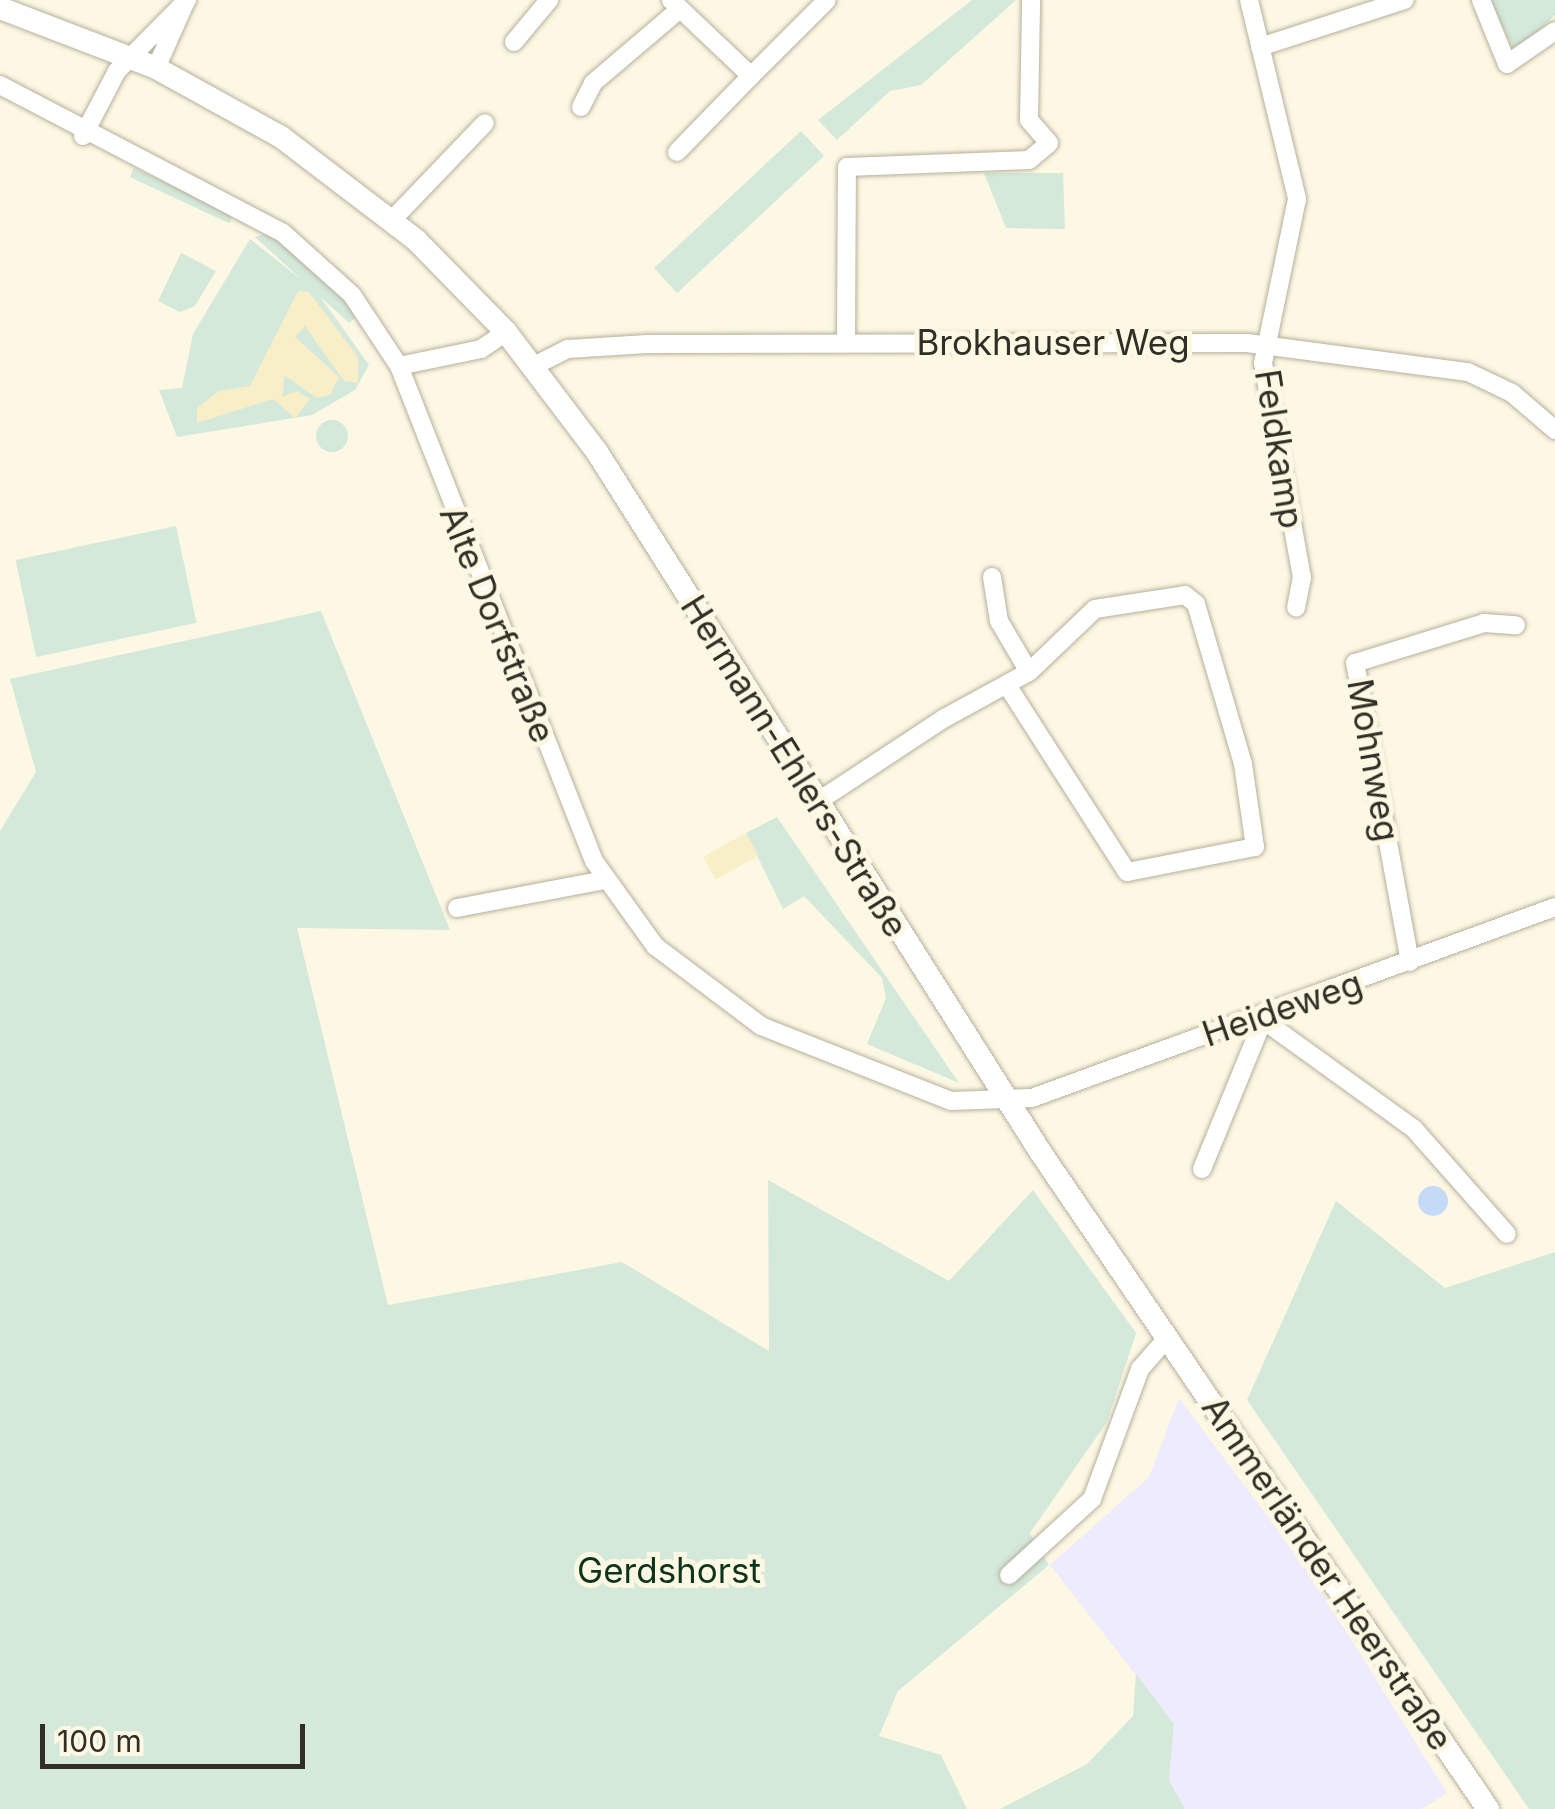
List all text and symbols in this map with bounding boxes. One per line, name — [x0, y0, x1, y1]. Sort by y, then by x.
street label: Brokhauser Weg — [916, 321, 1190, 363]
street label: Feldkamp — [1247, 366, 1313, 532]
street label: Alte Dorfstraße — [431, 500, 565, 748]
street label: Hermann-Ehlers-Straße — [673, 587, 917, 945]
street label: Mohnweg — [1339, 676, 1409, 844]
street label: Heideweg — [1197, 961, 1367, 1055]
street label: Ammerländer Heerstraße — [1194, 1388, 1462, 1758]
park label: Gerdshorst — [577, 1549, 761, 1591]
scale bar — [45, 1704, 310, 1766]
text: 100 m — [57, 1723, 142, 1759]

